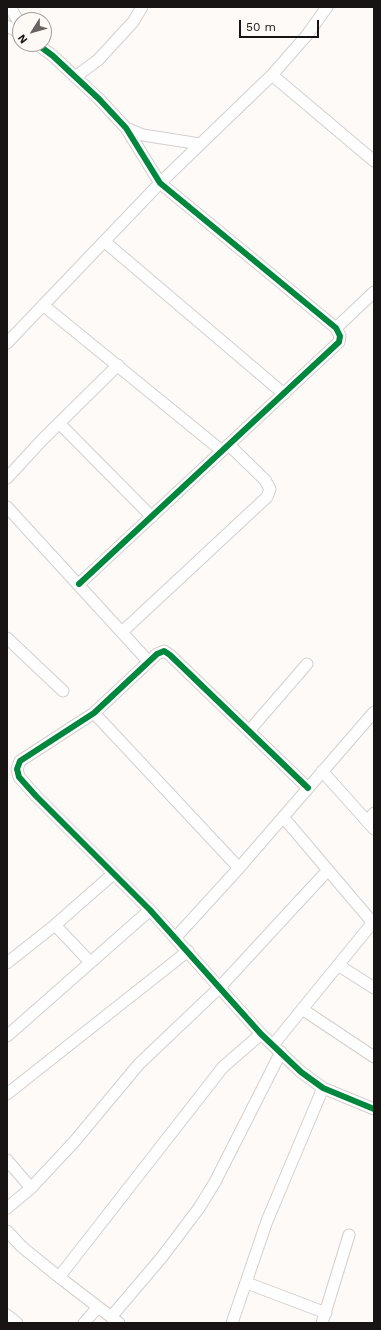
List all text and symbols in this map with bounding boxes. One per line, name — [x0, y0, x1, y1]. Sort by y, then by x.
north arrow — [12, 12, 52, 52]
scale bar — [241, 12, 321, 38]
text: 50 m — [246, 20, 276, 34]
text: N — [15, 32, 30, 46]

